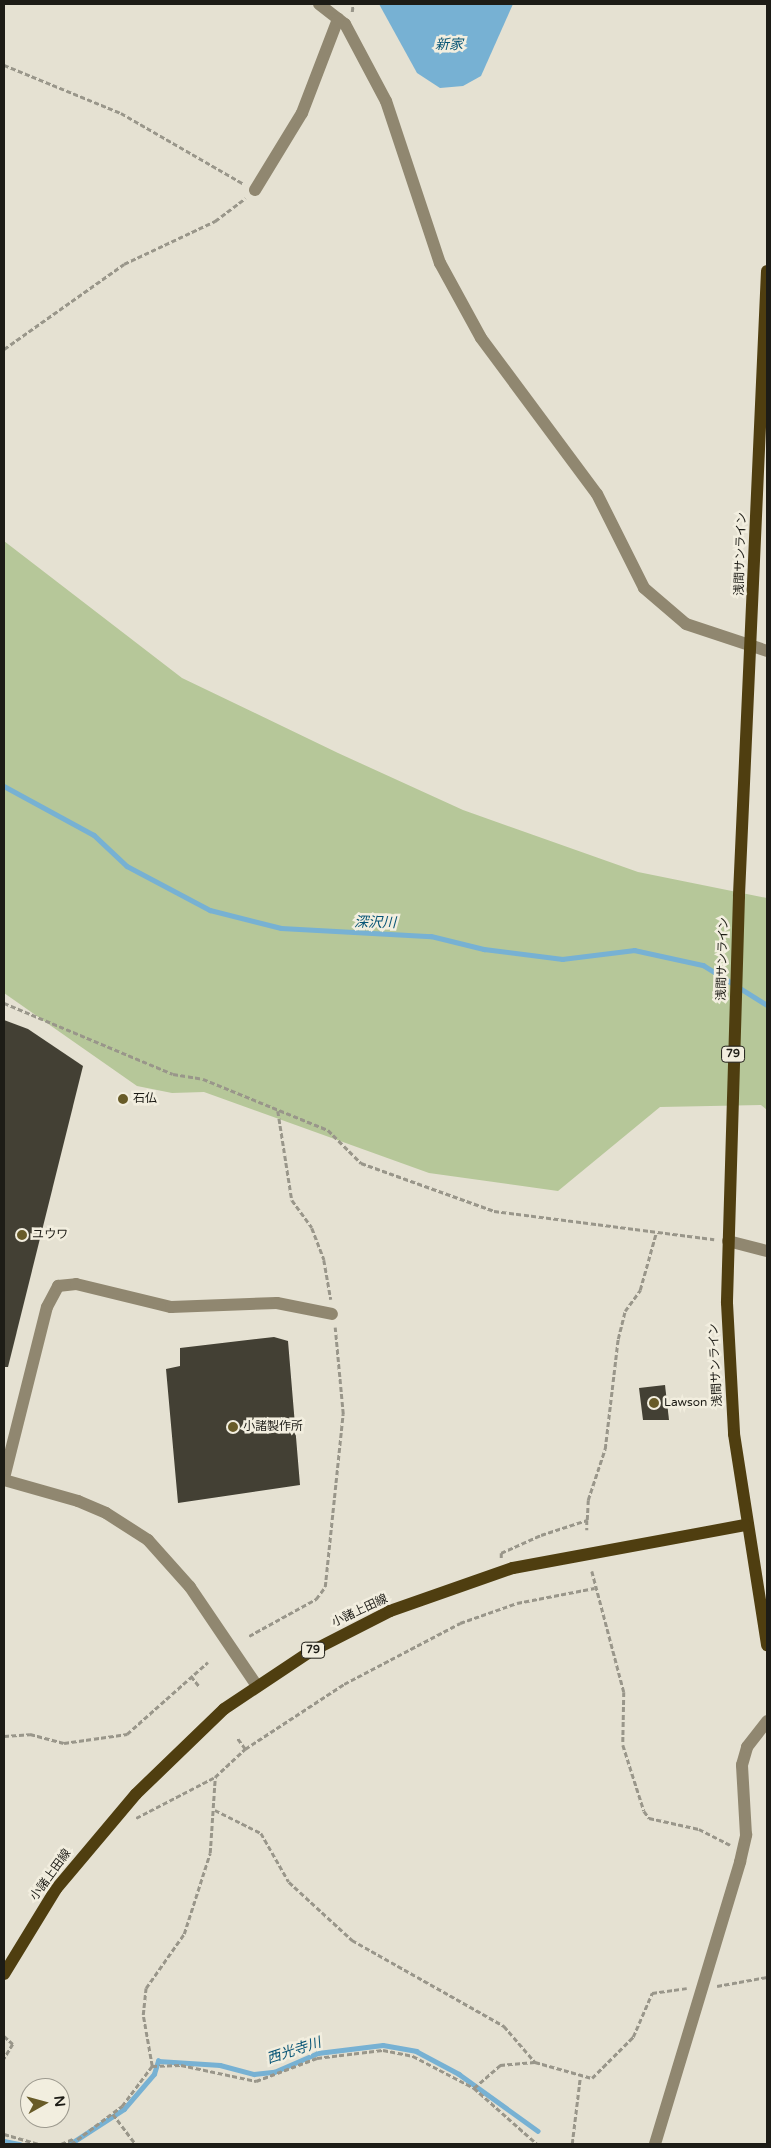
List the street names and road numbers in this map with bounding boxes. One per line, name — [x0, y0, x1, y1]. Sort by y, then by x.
street label: 浅間サンライン — [732, 512, 750, 596]
street label: 浅間サンライン — [714, 917, 732, 1001]
road number: 79 — [720, 1046, 746, 1062]
street label: 浅間サンライン — [707, 1323, 725, 1407]
street label: 小諸上田線 — [330, 1592, 390, 1630]
road number: 79 — [300, 1642, 326, 1658]
street label: 小諸上田線 — [28, 1846, 74, 1904]

